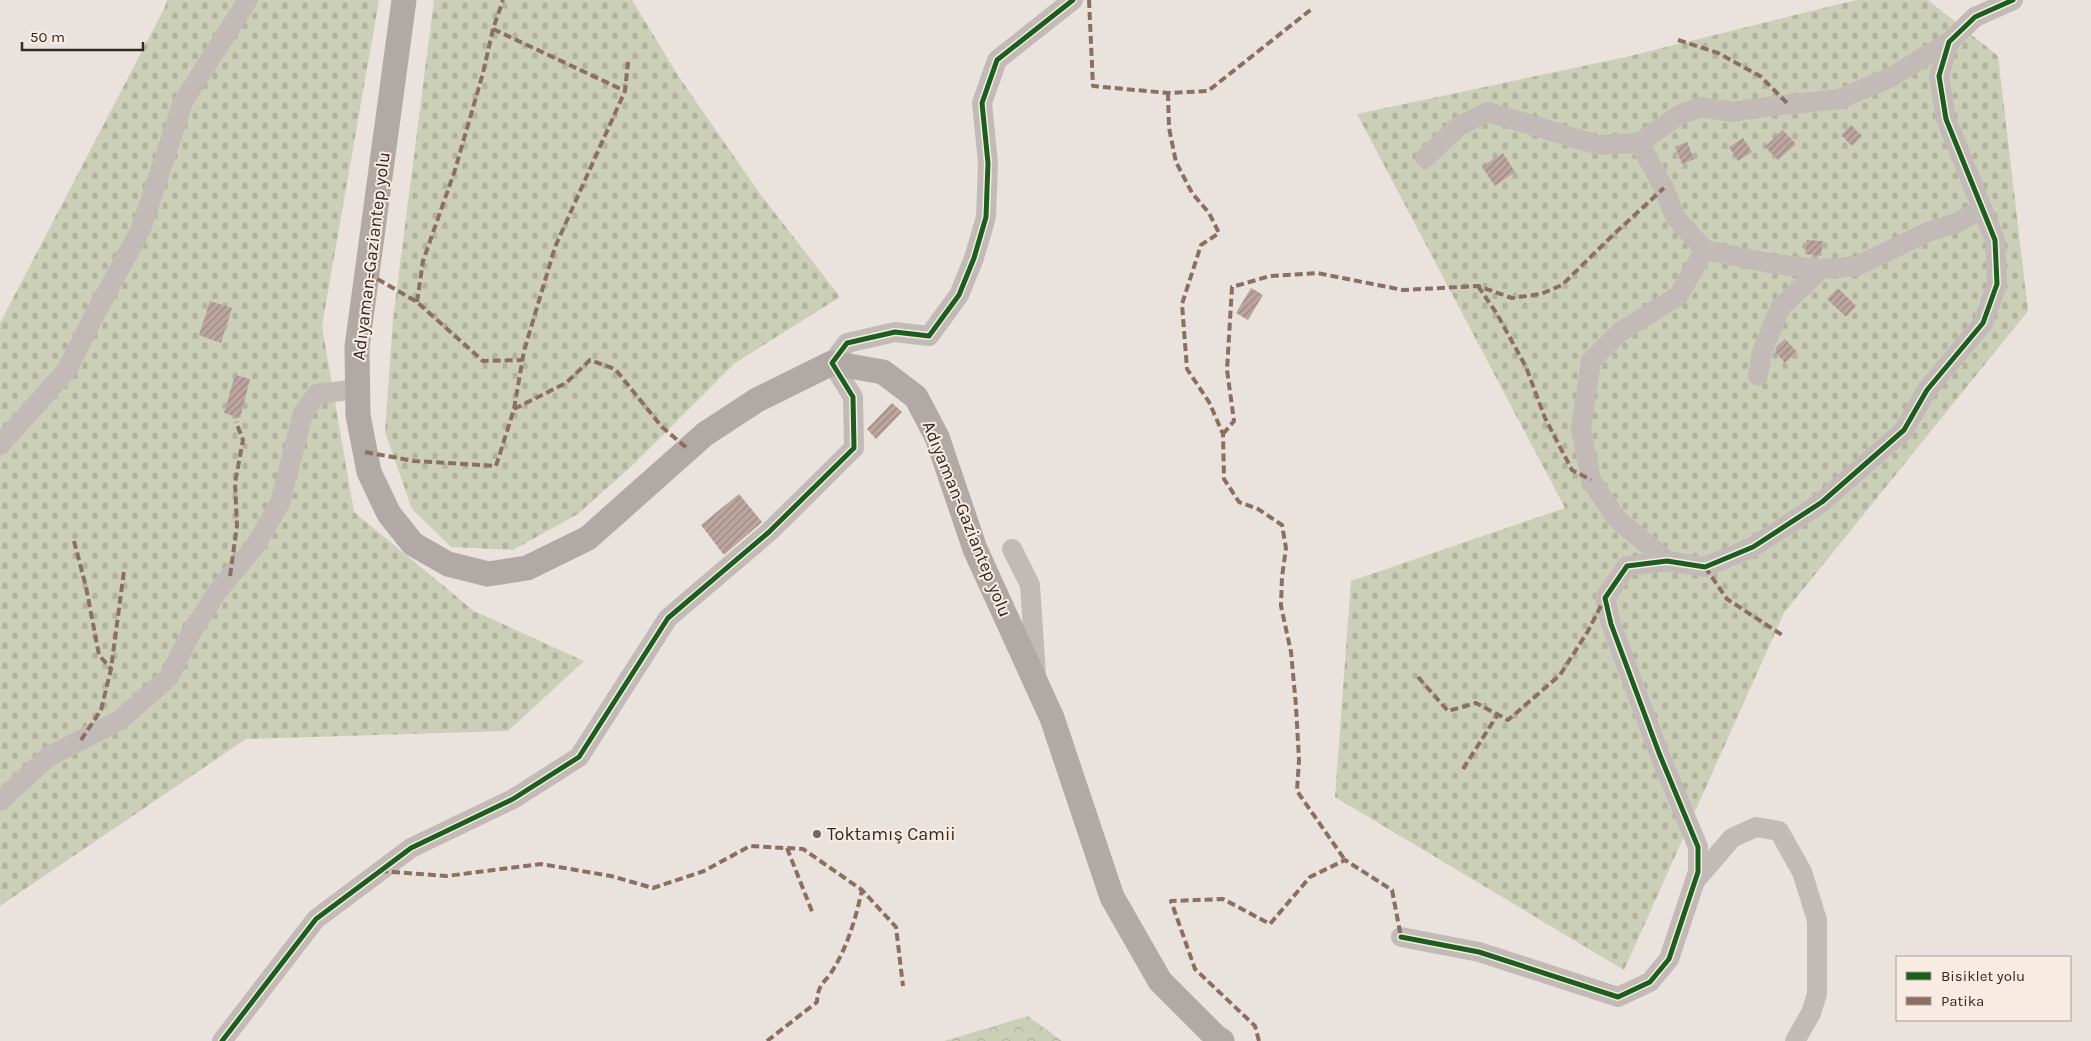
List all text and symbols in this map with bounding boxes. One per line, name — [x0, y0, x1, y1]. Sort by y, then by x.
scale bar — [22, 20, 144, 52]
text: 50 m — [30, 28, 65, 46]
street label: Adıyaman-Gaziantep yolu — [347, 151, 395, 361]
street label: Adıyaman-Gaziantep yolu — [918, 418, 1016, 620]
place label: Toktamış Camii — [827, 823, 956, 845]
marker: Toktamış Camii — [811, 828, 823, 840]
legend — [1896, 956, 2071, 1021]
text: Bisiklet yolu — [1941, 967, 2025, 985]
text: Patika — [1941, 992, 1984, 1010]

